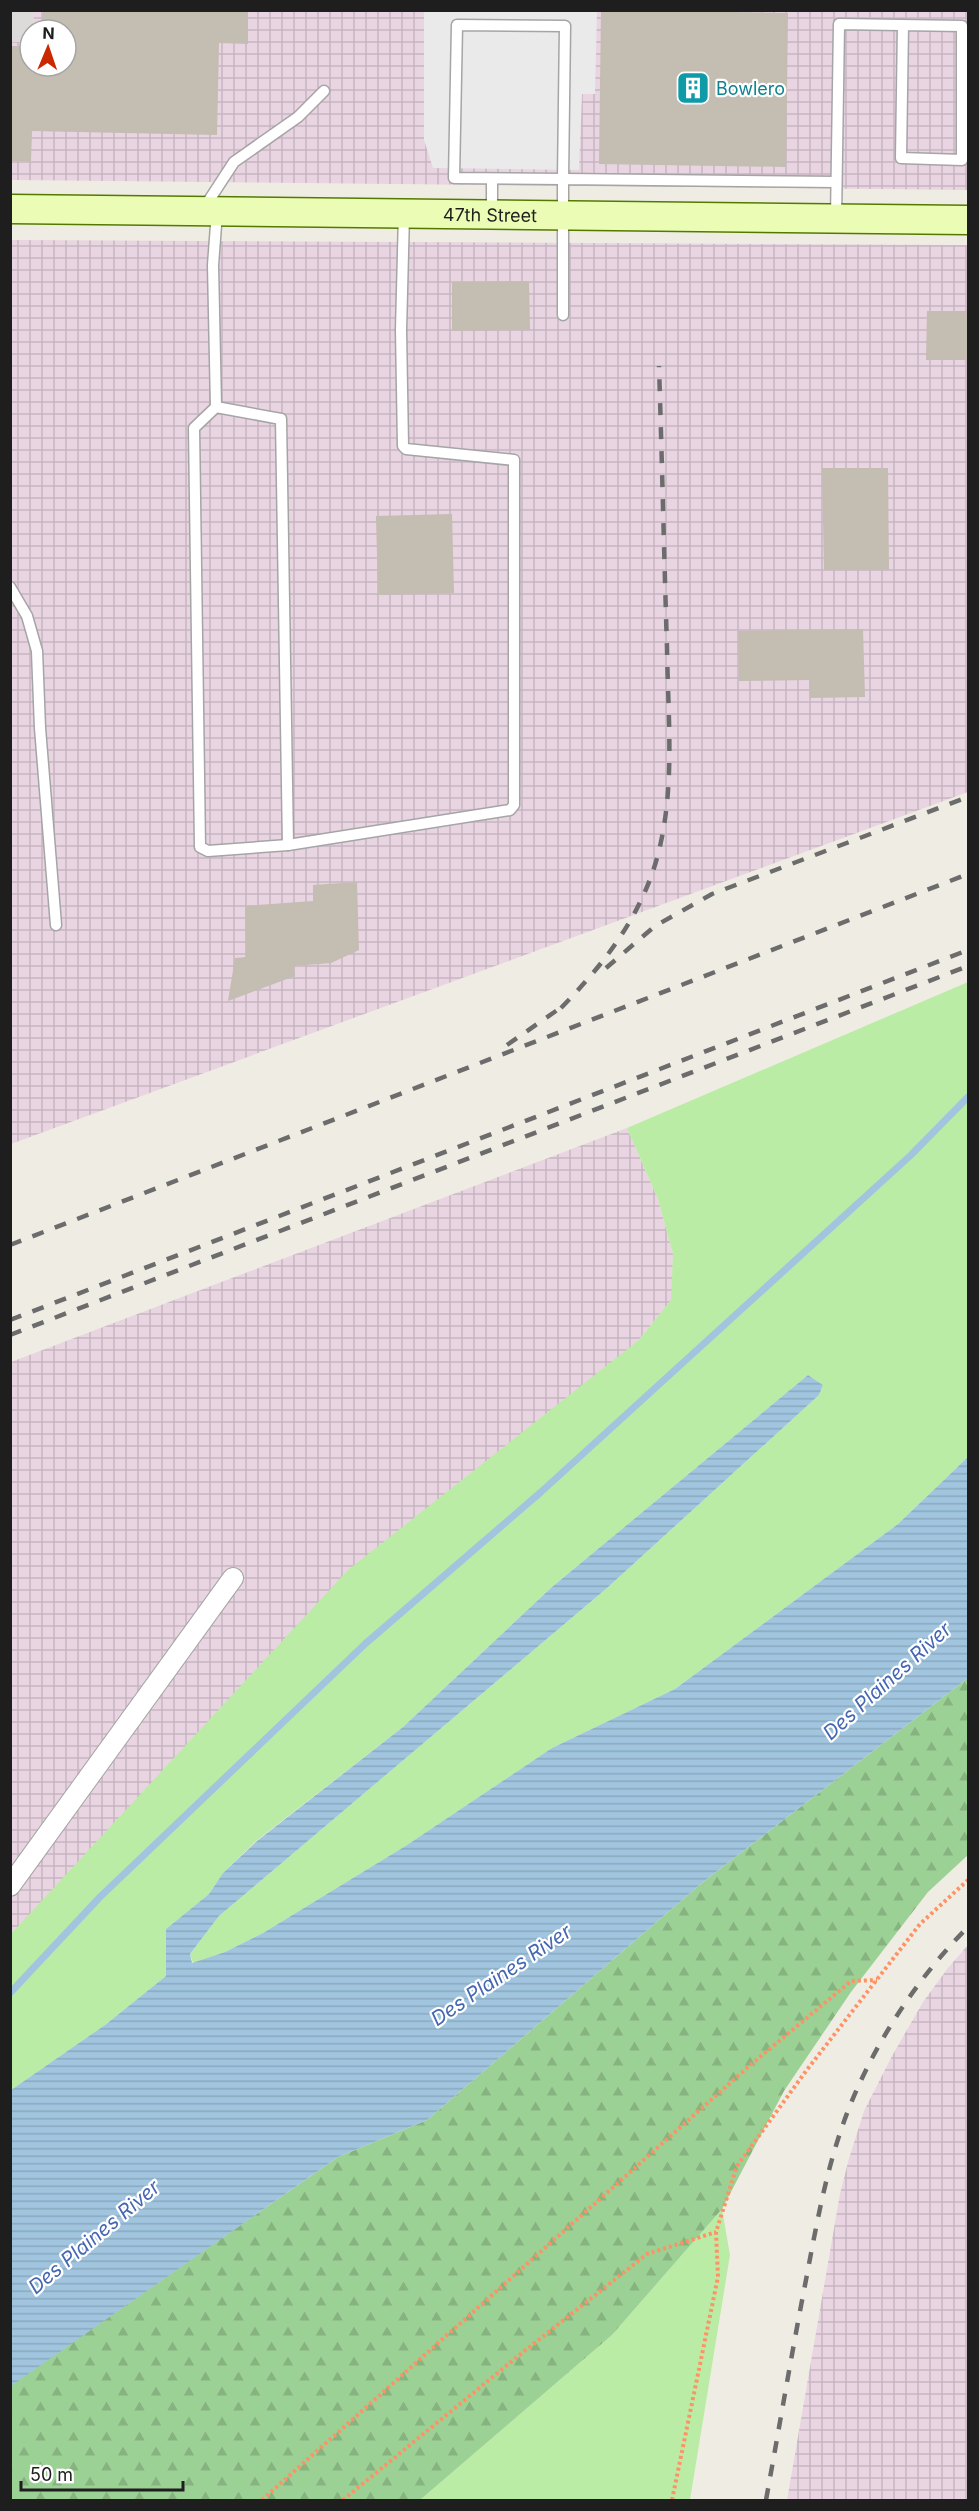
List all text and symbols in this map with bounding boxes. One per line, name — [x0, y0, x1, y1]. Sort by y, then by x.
north arrow — [18, 18, 78, 78]
text: N — [42, 23, 55, 43]
building icon: Bowlero — [675, 70, 711, 106]
place label: Bowlero — [716, 78, 785, 99]
street label: 47th Street — [443, 203, 537, 226]
water label: Des Plaines River — [818, 1617, 956, 1745]
water label: Des Plaines River — [426, 1919, 576, 2031]
water label: Des Plaines River — [23, 2175, 165, 2299]
scale bar — [21, 2454, 183, 2492]
text: 50 m — [30, 2464, 73, 2485]

